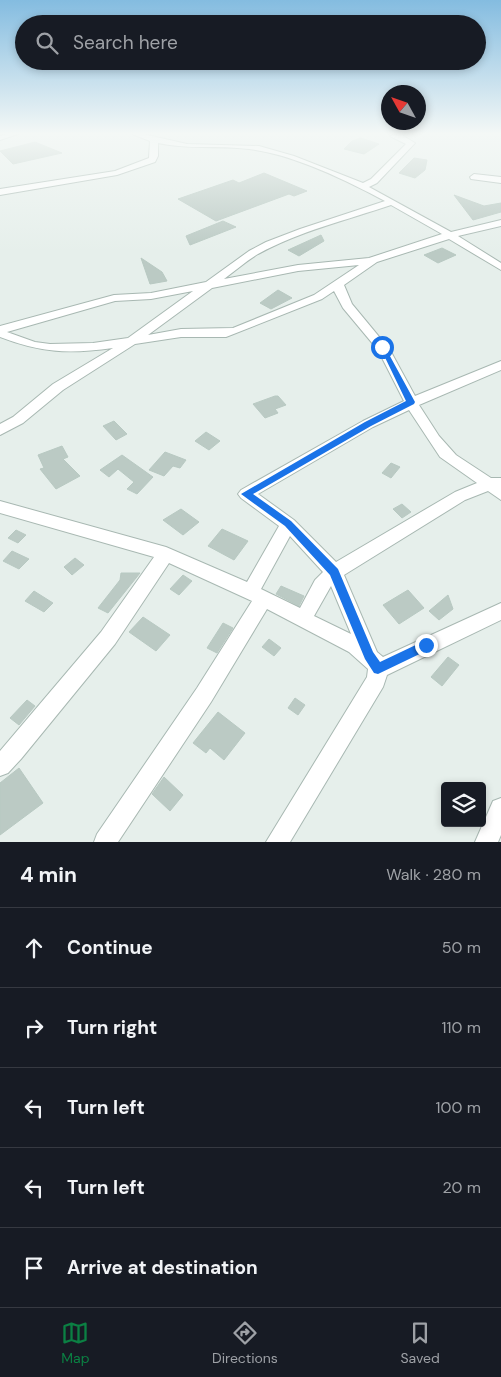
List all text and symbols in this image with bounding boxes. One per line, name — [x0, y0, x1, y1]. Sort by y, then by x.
search box — [15, 15, 486, 70]
icon: search — [33, 29, 61, 57]
text: Search here — [73, 30, 178, 55]
north arrow — [381, 85, 426, 130]
route start — [371, 336, 394, 359]
route end — [415, 634, 438, 657]
map controls — [441, 782, 486, 827]
button: layers — [441, 782, 486, 827]
text: 4 min — [20, 861, 77, 889]
text: Walk · 280 m — [386, 864, 481, 885]
icon: ahead — [20, 934, 48, 962]
text: Continue — [67, 935, 153, 960]
text: 50 m — [442, 937, 481, 958]
icon: right — [20, 1014, 48, 1042]
text: Turn right — [67, 1015, 157, 1040]
text: 110 m — [442, 1017, 481, 1038]
icon: left — [20, 1094, 48, 1122]
text: Turn left — [67, 1095, 145, 1120]
text: 100 m — [436, 1097, 481, 1118]
icon: left — [20, 1174, 48, 1202]
text: Turn left — [67, 1175, 145, 1200]
text: 20 m — [442, 1177, 481, 1198]
icon: arrive — [20, 1254, 48, 1282]
text: Arrive at destination — [67, 1255, 258, 1280]
tab: Map — [61, 1319, 89, 1367]
tab: Directions — [212, 1319, 278, 1367]
tab: Saved — [400, 1319, 440, 1367]

